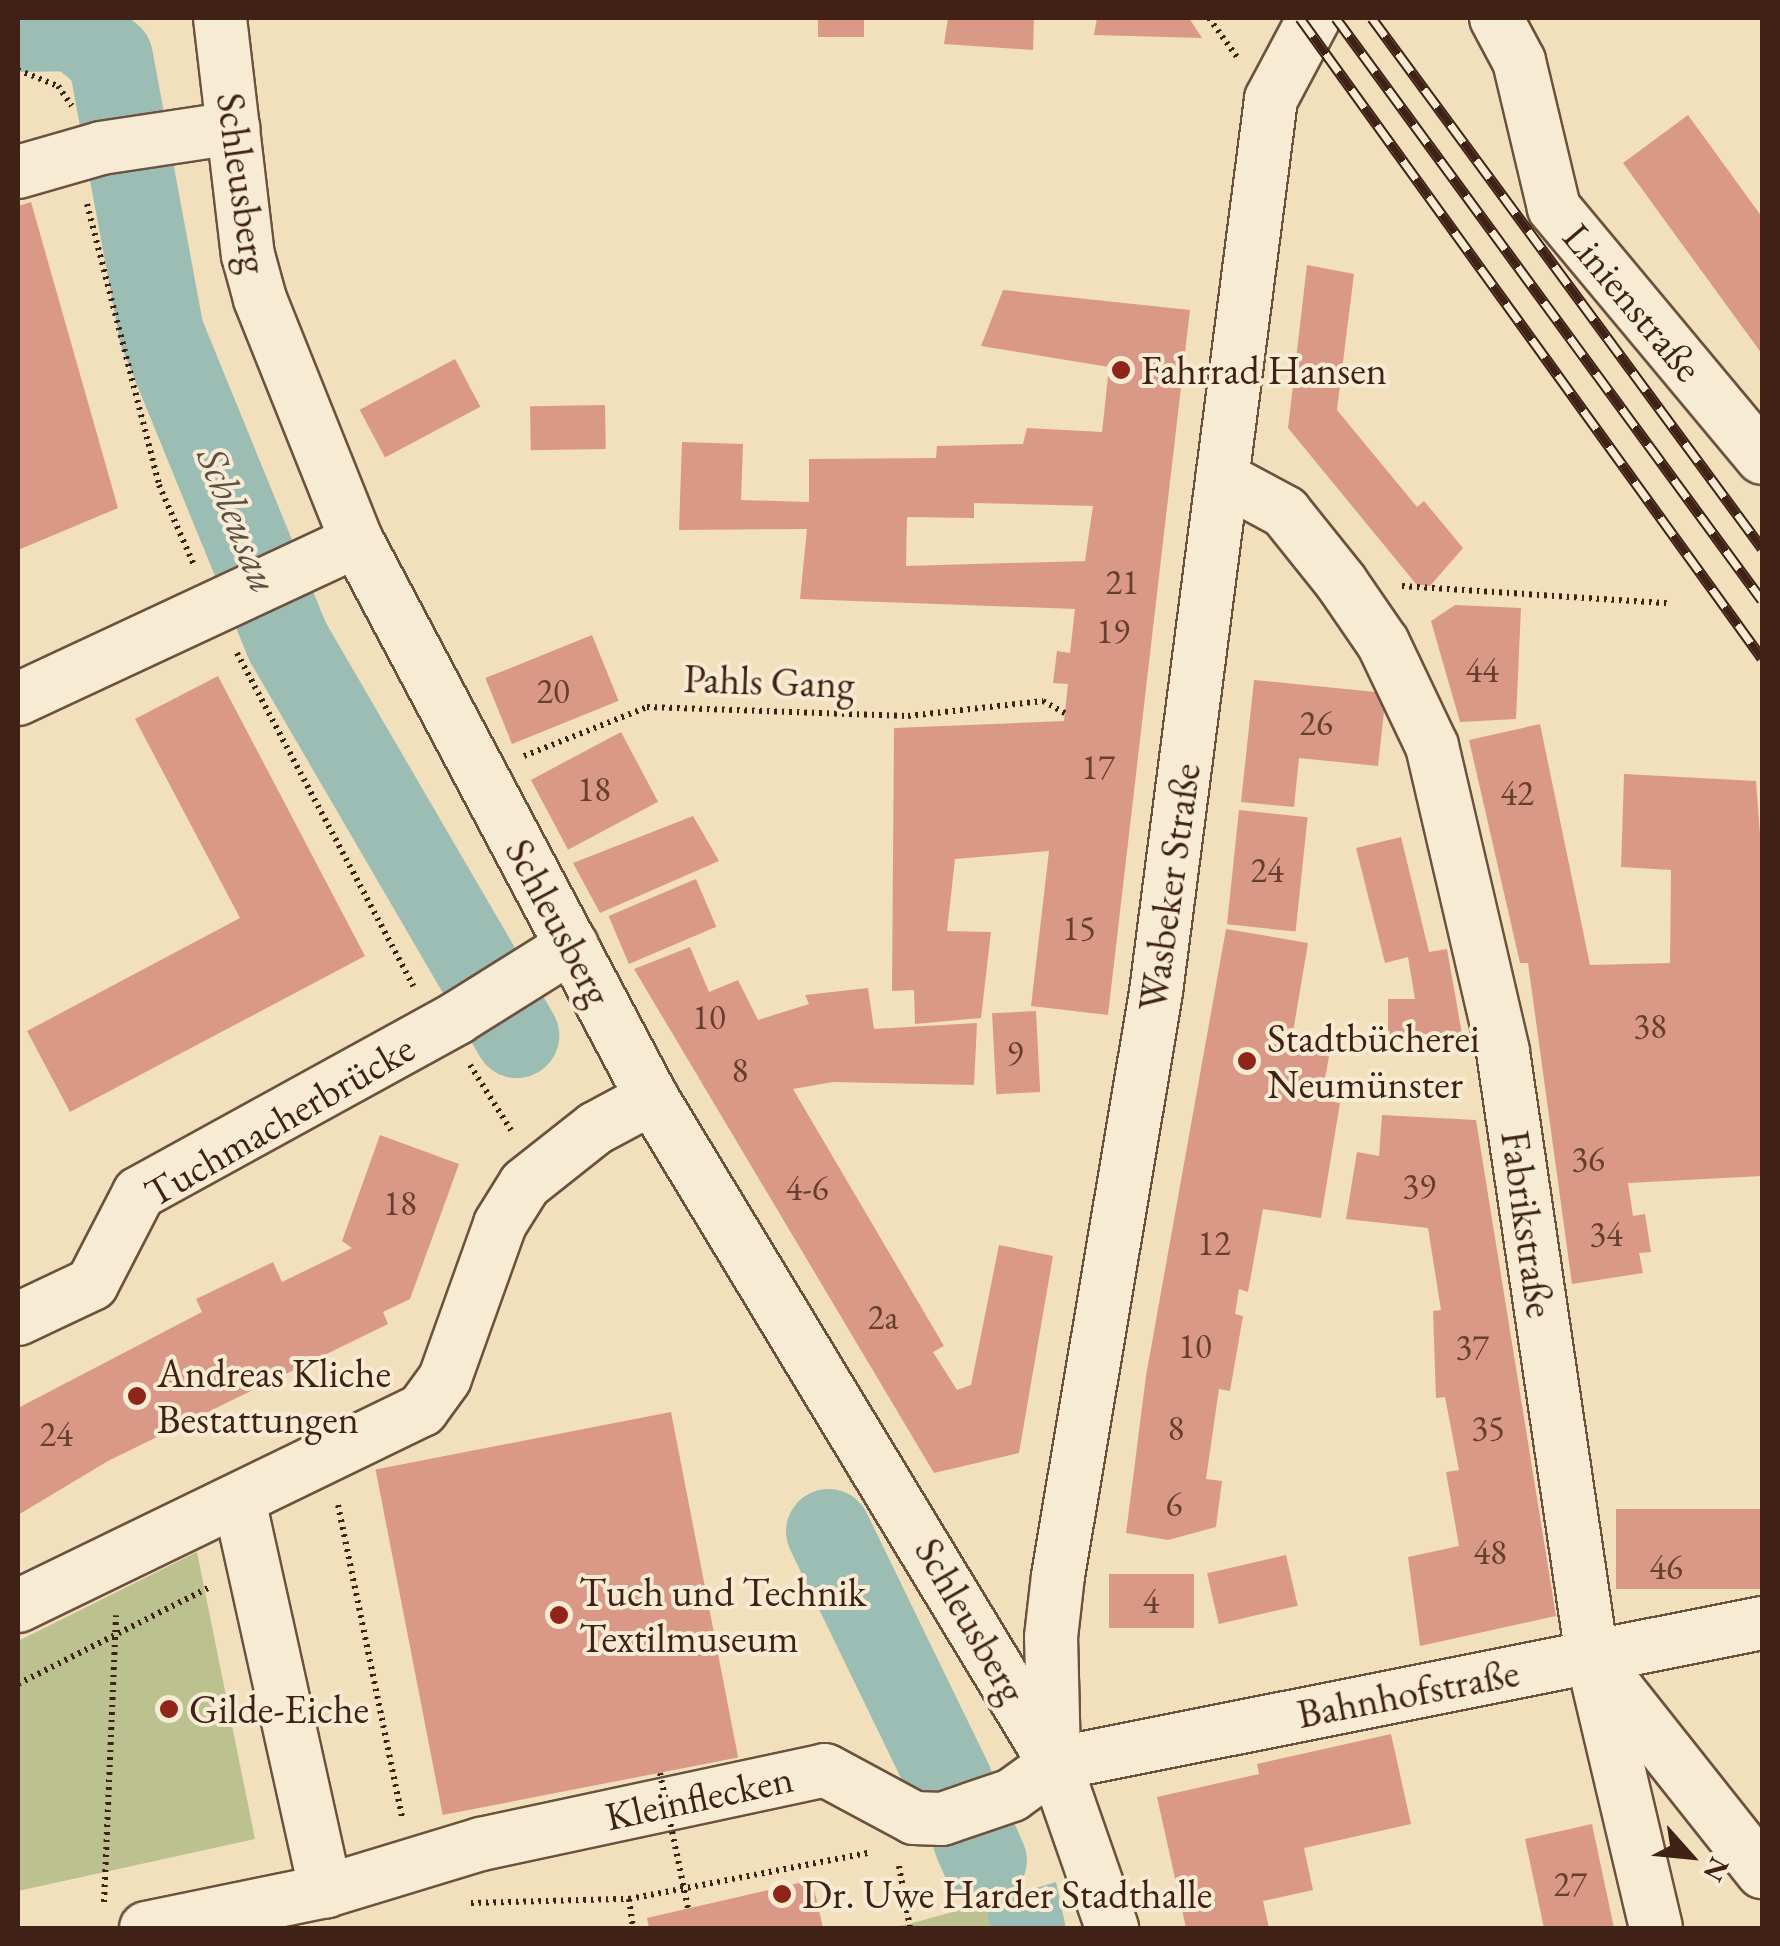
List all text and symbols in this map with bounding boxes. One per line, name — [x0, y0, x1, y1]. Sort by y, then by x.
street label: Schleusberg — [207, 90, 279, 276]
street label: Linienstraße — [1553, 213, 1713, 391]
place label: Fahrrad Hansen — [1141, 346, 1387, 394]
marker: Fahrrad Hansen — [1110, 359, 1132, 381]
water label: Schleusau — [186, 440, 290, 600]
house number: 21 — [1105, 561, 1139, 603]
house number: 19 — [1096, 610, 1130, 652]
house number: 44 — [1465, 649, 1499, 691]
street label: Pahls Gang — [683, 654, 855, 708]
house number: 20 — [536, 670, 570, 712]
house number: 26 — [1299, 702, 1333, 744]
house number: 17 — [1081, 746, 1115, 788]
street label: Wasbeker Straße — [1128, 760, 1210, 1014]
house number: 18 — [577, 768, 611, 810]
house number: 42 — [1500, 772, 1534, 814]
street label: Schleusberg — [495, 831, 623, 1013]
house number: 24 — [1250, 849, 1284, 891]
house number: 15 — [1062, 907, 1096, 949]
house number: 10 — [692, 996, 726, 1038]
house number: 38 — [1633, 1005, 1667, 1047]
place label: Stadtbücherei Neumünster — [1267, 1014, 1480, 1108]
street label: Tuchmacherbrücke — [136, 1023, 422, 1217]
house number: 9 — [1007, 1032, 1023, 1074]
house number: 8 — [732, 1049, 748, 1091]
marker: Stadtbücherei Neumünster — [1236, 1050, 1258, 1072]
street label: Fabrikstraße — [1491, 1127, 1565, 1321]
house number: 36 — [1571, 1138, 1605, 1180]
house number: 39 — [1402, 1165, 1436, 1207]
house number: 4-6 — [785, 1167, 829, 1209]
house number: 18 — [383, 1182, 417, 1224]
house number: 34 — [1589, 1213, 1623, 1255]
house number: 12 — [1197, 1222, 1231, 1264]
house number: 2a — [868, 1296, 898, 1338]
house number: 10 — [1178, 1325, 1212, 1367]
house number: 37 — [1455, 1326, 1489, 1368]
place label: Andreas Kliche Bestattungen — [157, 1349, 391, 1443]
marker: Andreas Kliche Bestattungen — [126, 1385, 148, 1407]
house number: 8 — [1168, 1407, 1184, 1449]
house number: 35 — [1471, 1407, 1505, 1449]
house number: 24 — [39, 1413, 73, 1455]
house number: 6 — [1166, 1483, 1182, 1525]
street label: Schleusberg — [905, 1529, 1037, 1711]
house number: 48 — [1473, 1531, 1507, 1573]
house number: 46 — [1649, 1546, 1683, 1588]
place label: Tuch und Technik Textilmuseum — [579, 1568, 867, 1662]
house number: 4 — [1143, 1580, 1159, 1622]
marker: Tuch und Technik Textilmuseum — [548, 1604, 570, 1626]
street label: Bahnhofstraße — [1293, 1648, 1523, 1738]
place label: Gilde-Eiche — [189, 1685, 369, 1733]
marker: Gilde-Eiche — [158, 1698, 180, 1720]
street label: Kleinflecken — [601, 1754, 797, 1840]
north arrow — [1640, 1806, 1740, 1906]
text: N — [1696, 1851, 1738, 1888]
house number: 27 — [1553, 1863, 1587, 1905]
place label: Dr. Uwe Harder Stadthalle — [802, 1870, 1212, 1918]
marker: Dr. Uwe Harder Stadthalle — [771, 1883, 793, 1905]

